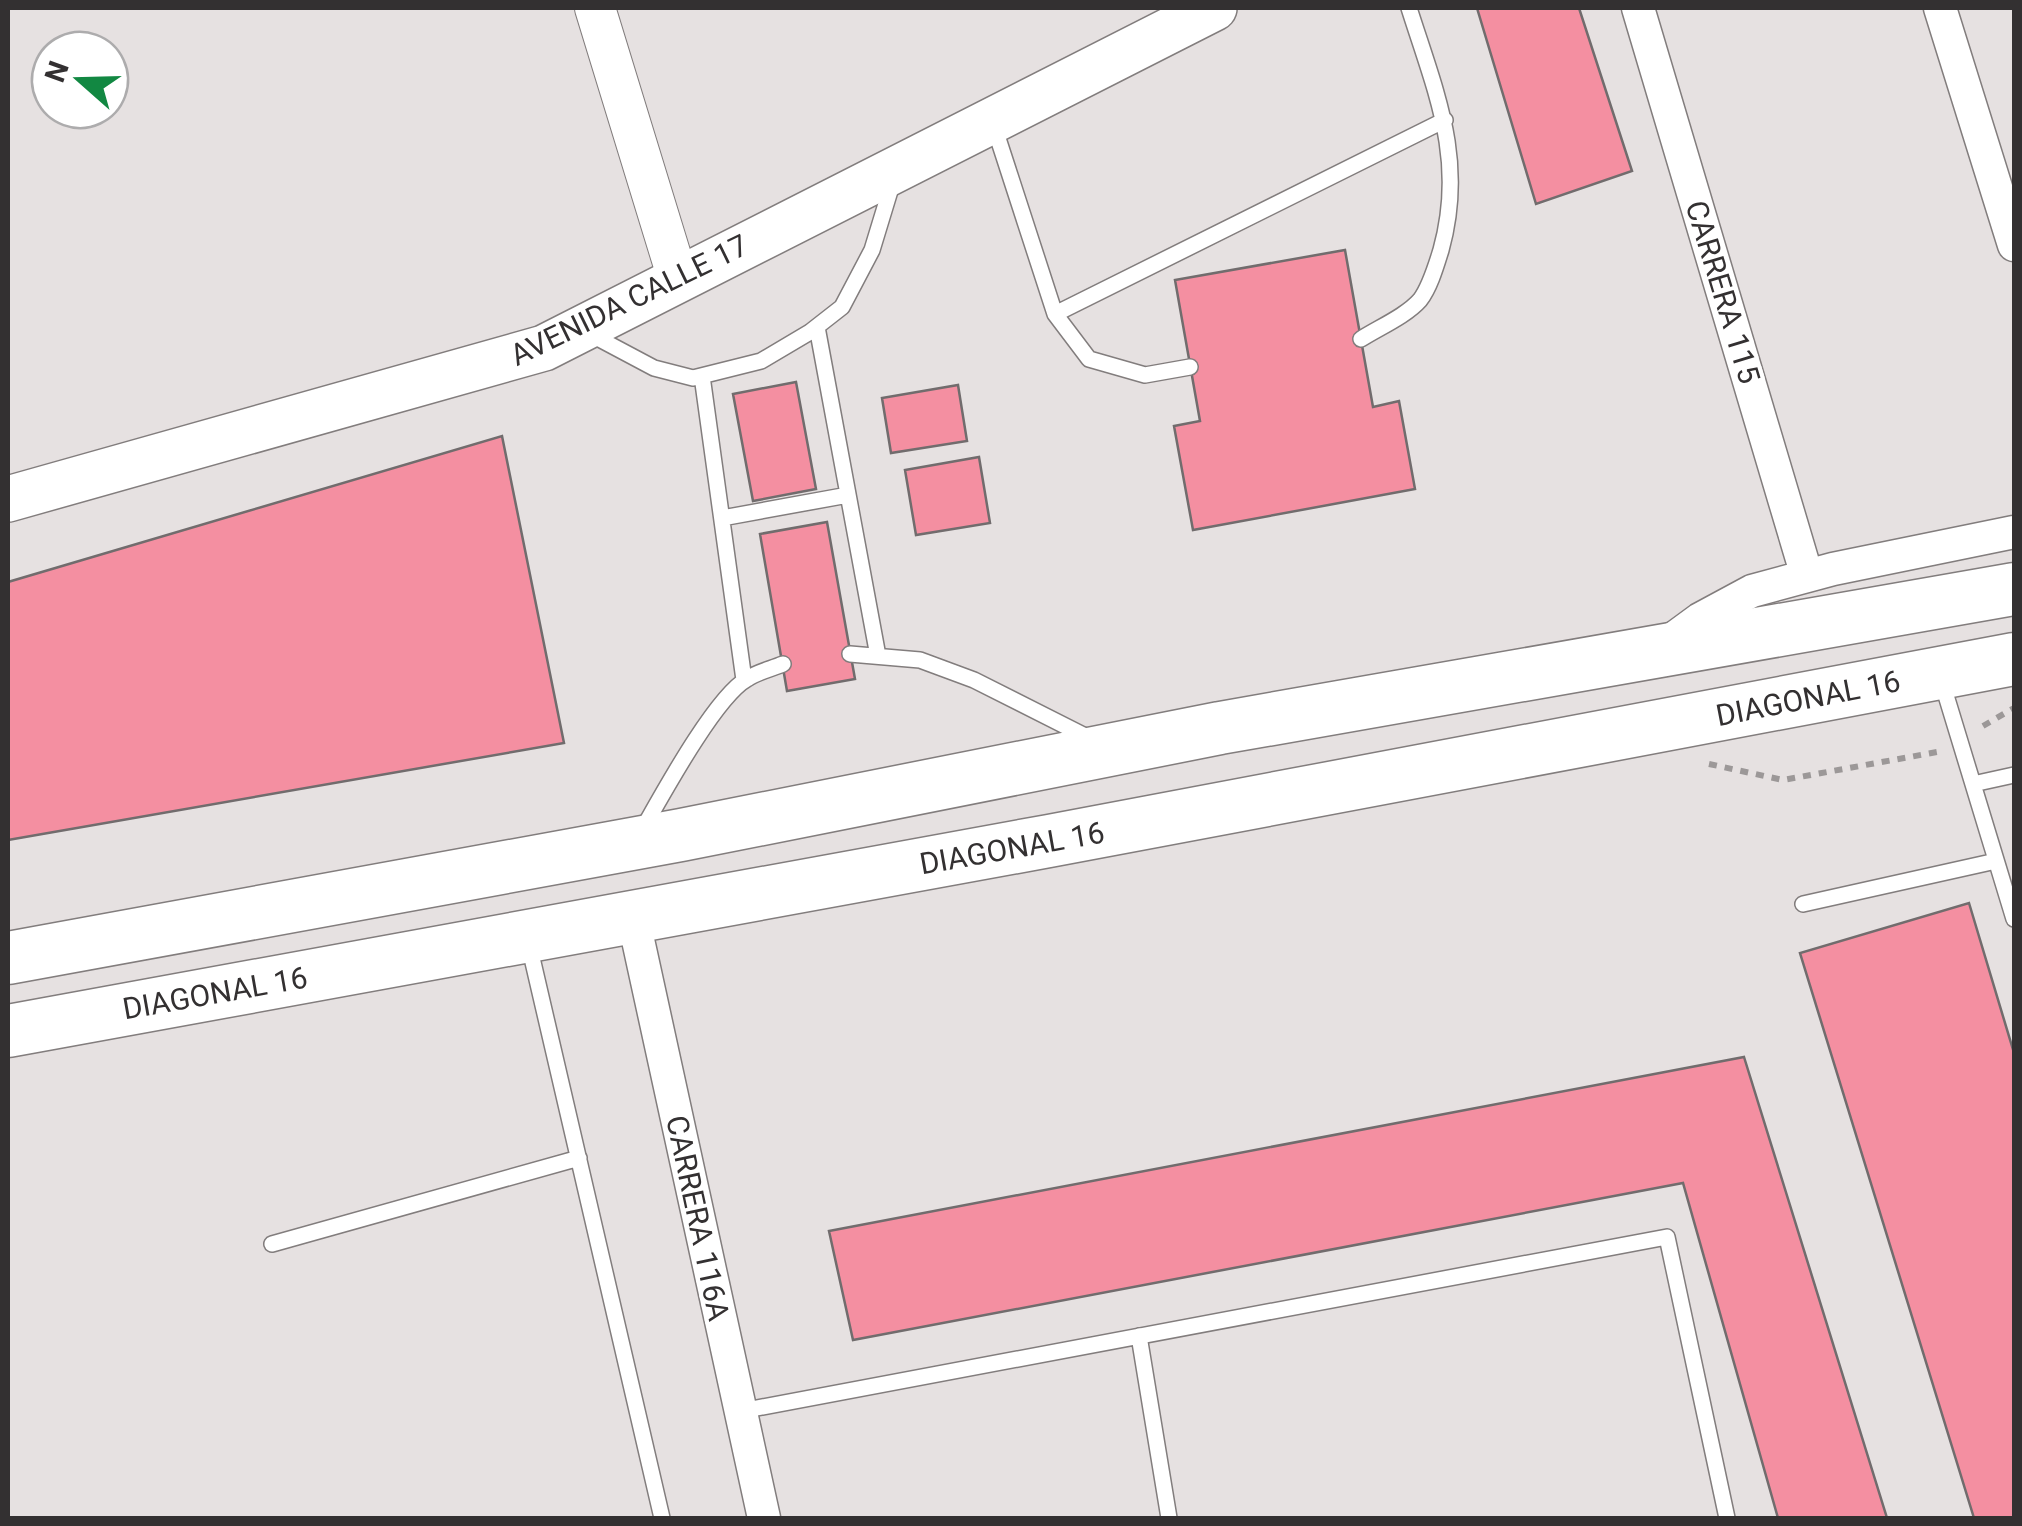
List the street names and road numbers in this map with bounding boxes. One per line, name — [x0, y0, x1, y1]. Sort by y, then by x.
street label: CARRERA 115 — [1679, 196, 1767, 388]
street label: AVENIDA CALLE 17 — [504, 227, 754, 373]
street label: DIAGONAL 16 — [1713, 663, 1903, 733]
street label: DIAGONAL 16 — [917, 815, 1107, 881]
street label: DIAGONAL 16 — [120, 960, 310, 1026]
street label: CARRERA 116A — [659, 1112, 737, 1324]

